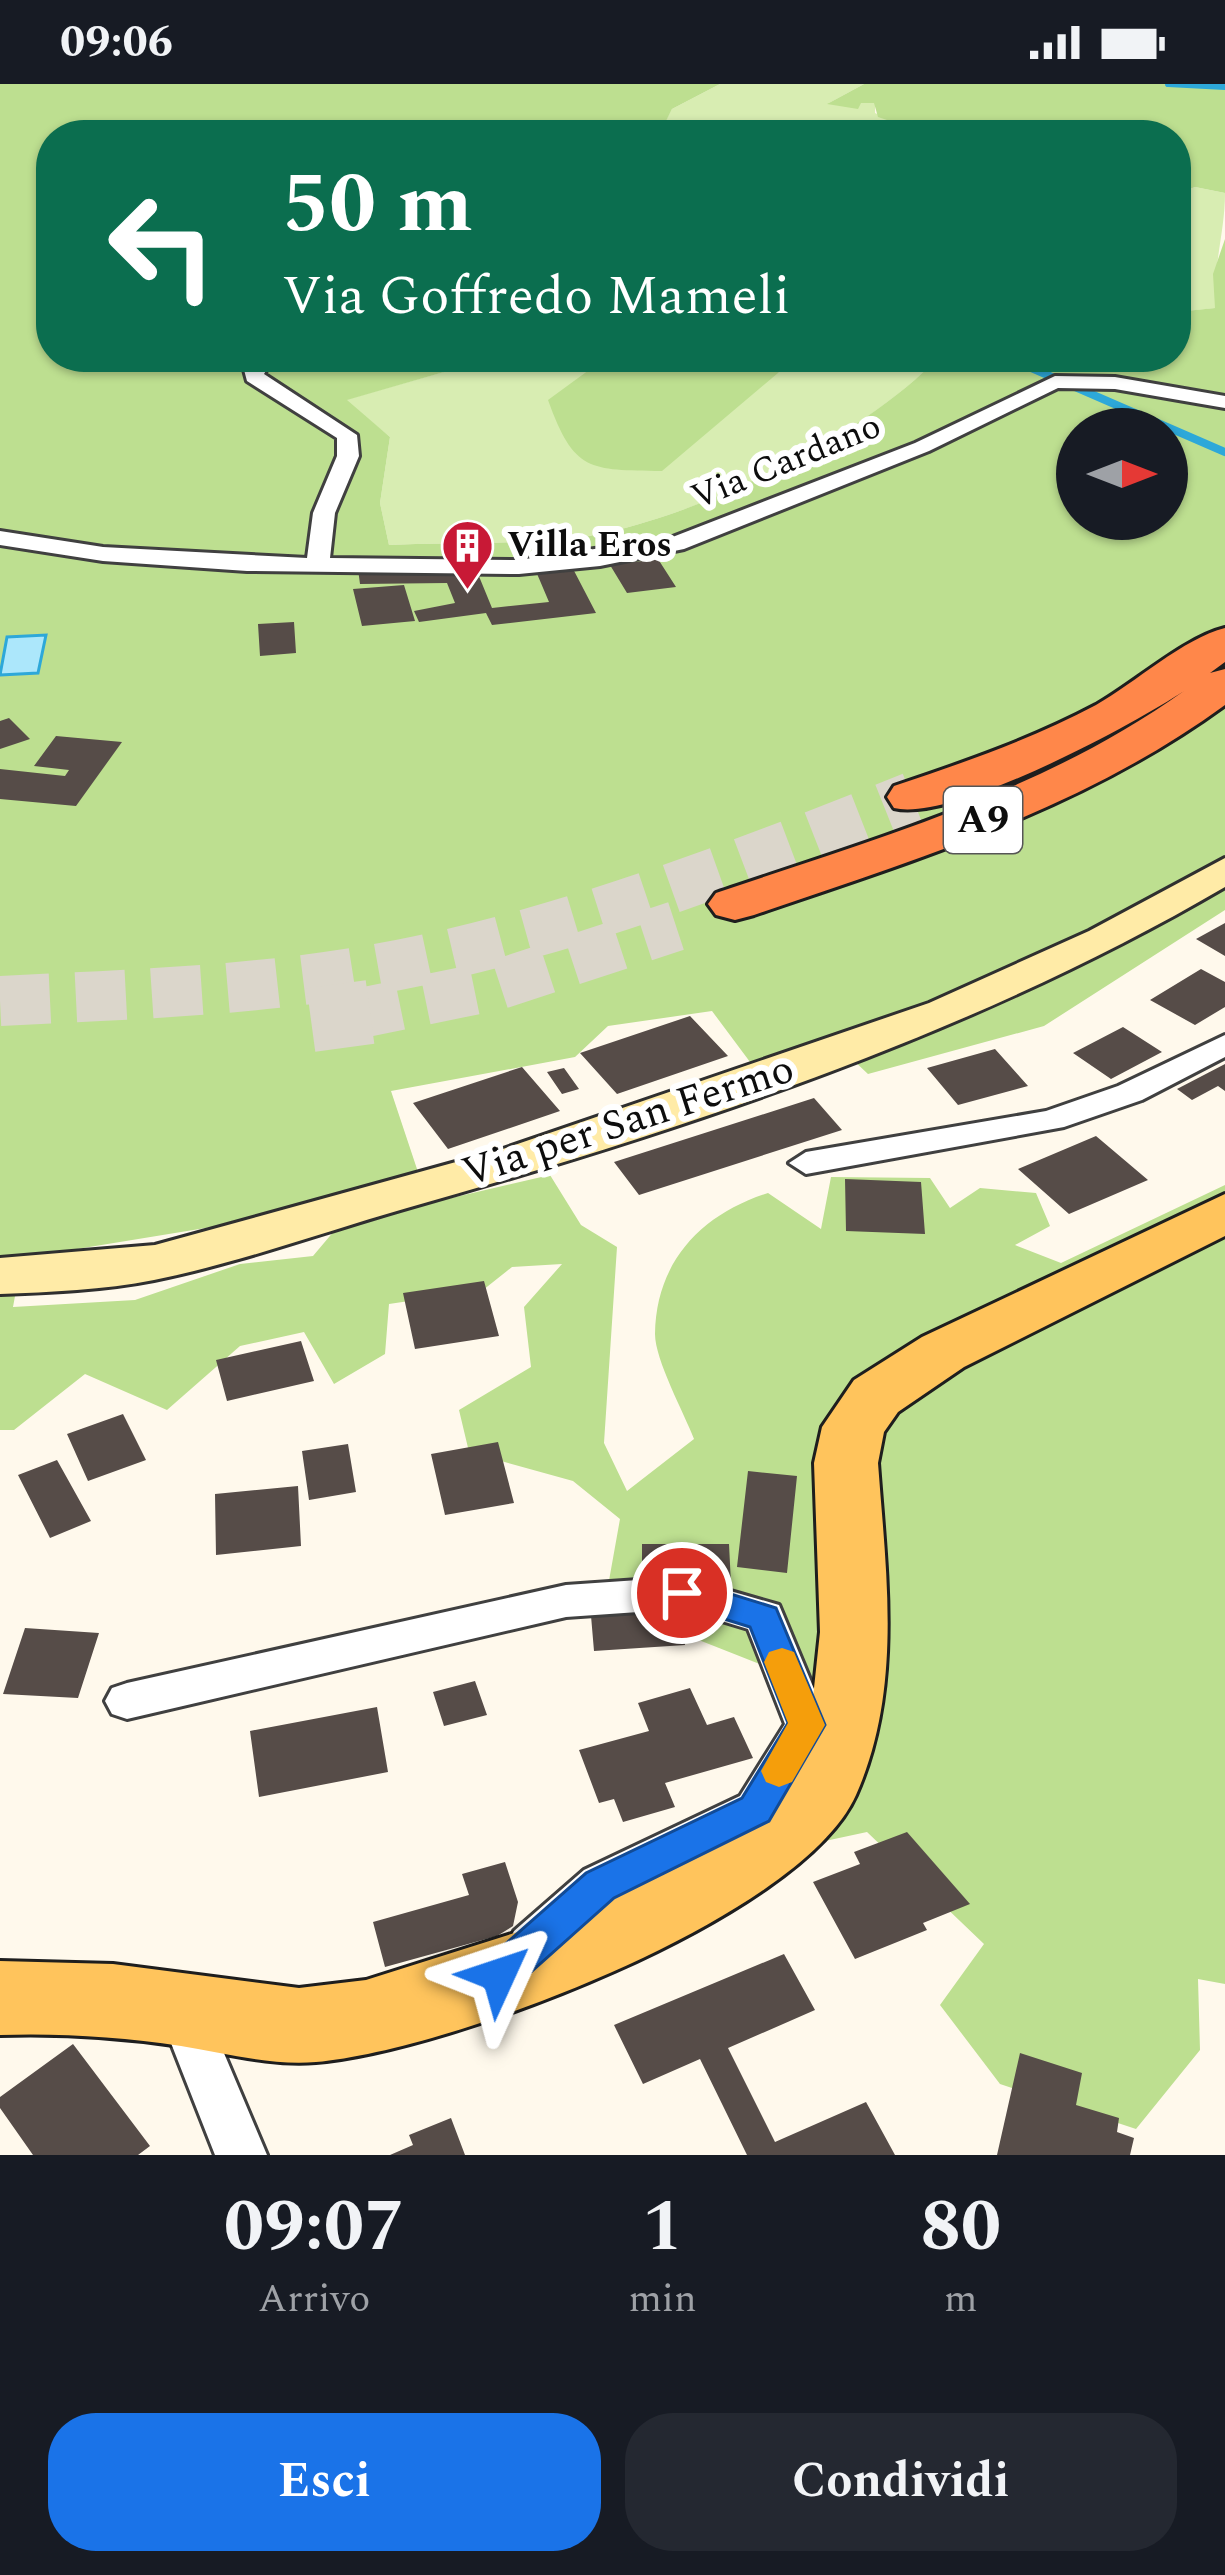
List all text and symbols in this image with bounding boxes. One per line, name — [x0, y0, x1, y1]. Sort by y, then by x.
text: 09:06 — [60, 8, 173, 77]
text: 50 m — [282, 141, 473, 269]
icon: left — [84, 168, 240, 324]
text: Via Goffredo Mameli — [282, 256, 790, 338]
street label: Via Cardano — [683, 399, 889, 525]
north arrow — [1056, 408, 1188, 540]
map controls — [1056, 408, 1188, 540]
building icon: Villa Eros — [440, 517, 496, 591]
place label: Villa Eros — [507, 518, 672, 573]
road number: A9 — [944, 787, 1022, 853]
street label: Via per San Fermo — [454, 1038, 802, 1204]
pin — [631, 1542, 733, 1644]
icon: arrive — [649, 1560, 715, 1626]
position arrow — [436, 1912, 562, 2038]
text: 09:07 — [224, 2173, 405, 2282]
text: 1 — [642, 2173, 683, 2282]
text: 80 — [920, 2173, 1001, 2282]
text: Arrivo — [258, 2270, 370, 2329]
text: min — [628, 2270, 697, 2329]
text: m — [944, 2270, 978, 2329]
button: Esci — [48, 2413, 601, 2551]
button: Condividi — [625, 2413, 1177, 2551]

